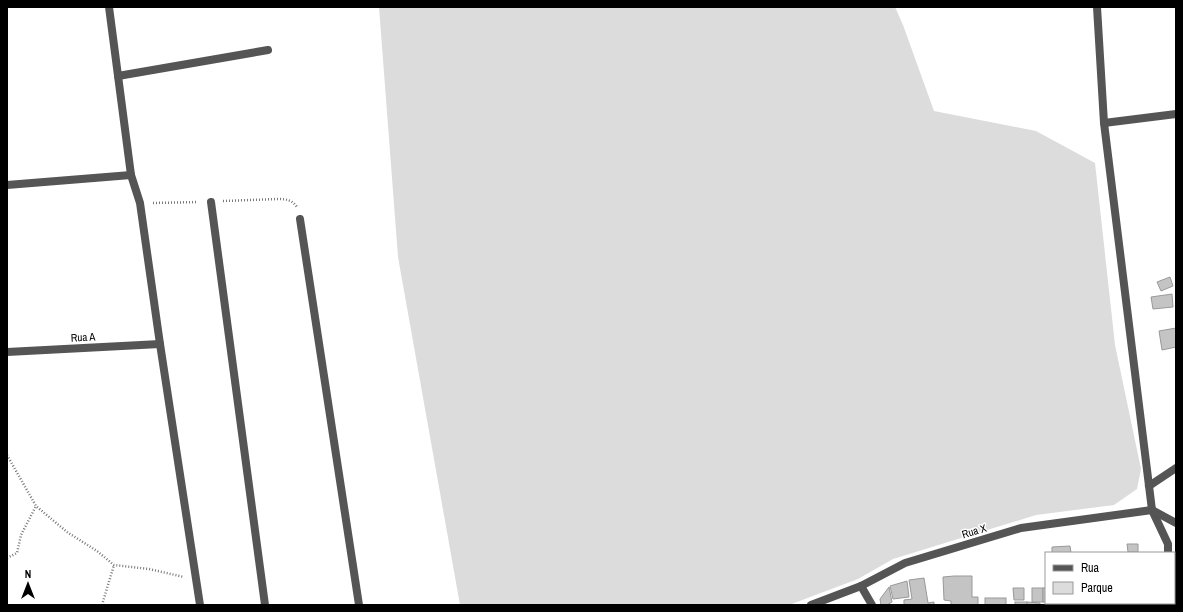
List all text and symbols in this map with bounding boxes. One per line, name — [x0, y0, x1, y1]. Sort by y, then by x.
street label: Rua A — [70, 329, 97, 345]
street label: Rua X — [960, 521, 988, 541]
legend — [1045, 552, 1175, 604]
text: Rua — [1081, 560, 1100, 576]
north arrow — [8, 564, 48, 604]
text: N — [25, 567, 31, 581]
text: Parque — [1081, 580, 1113, 596]

